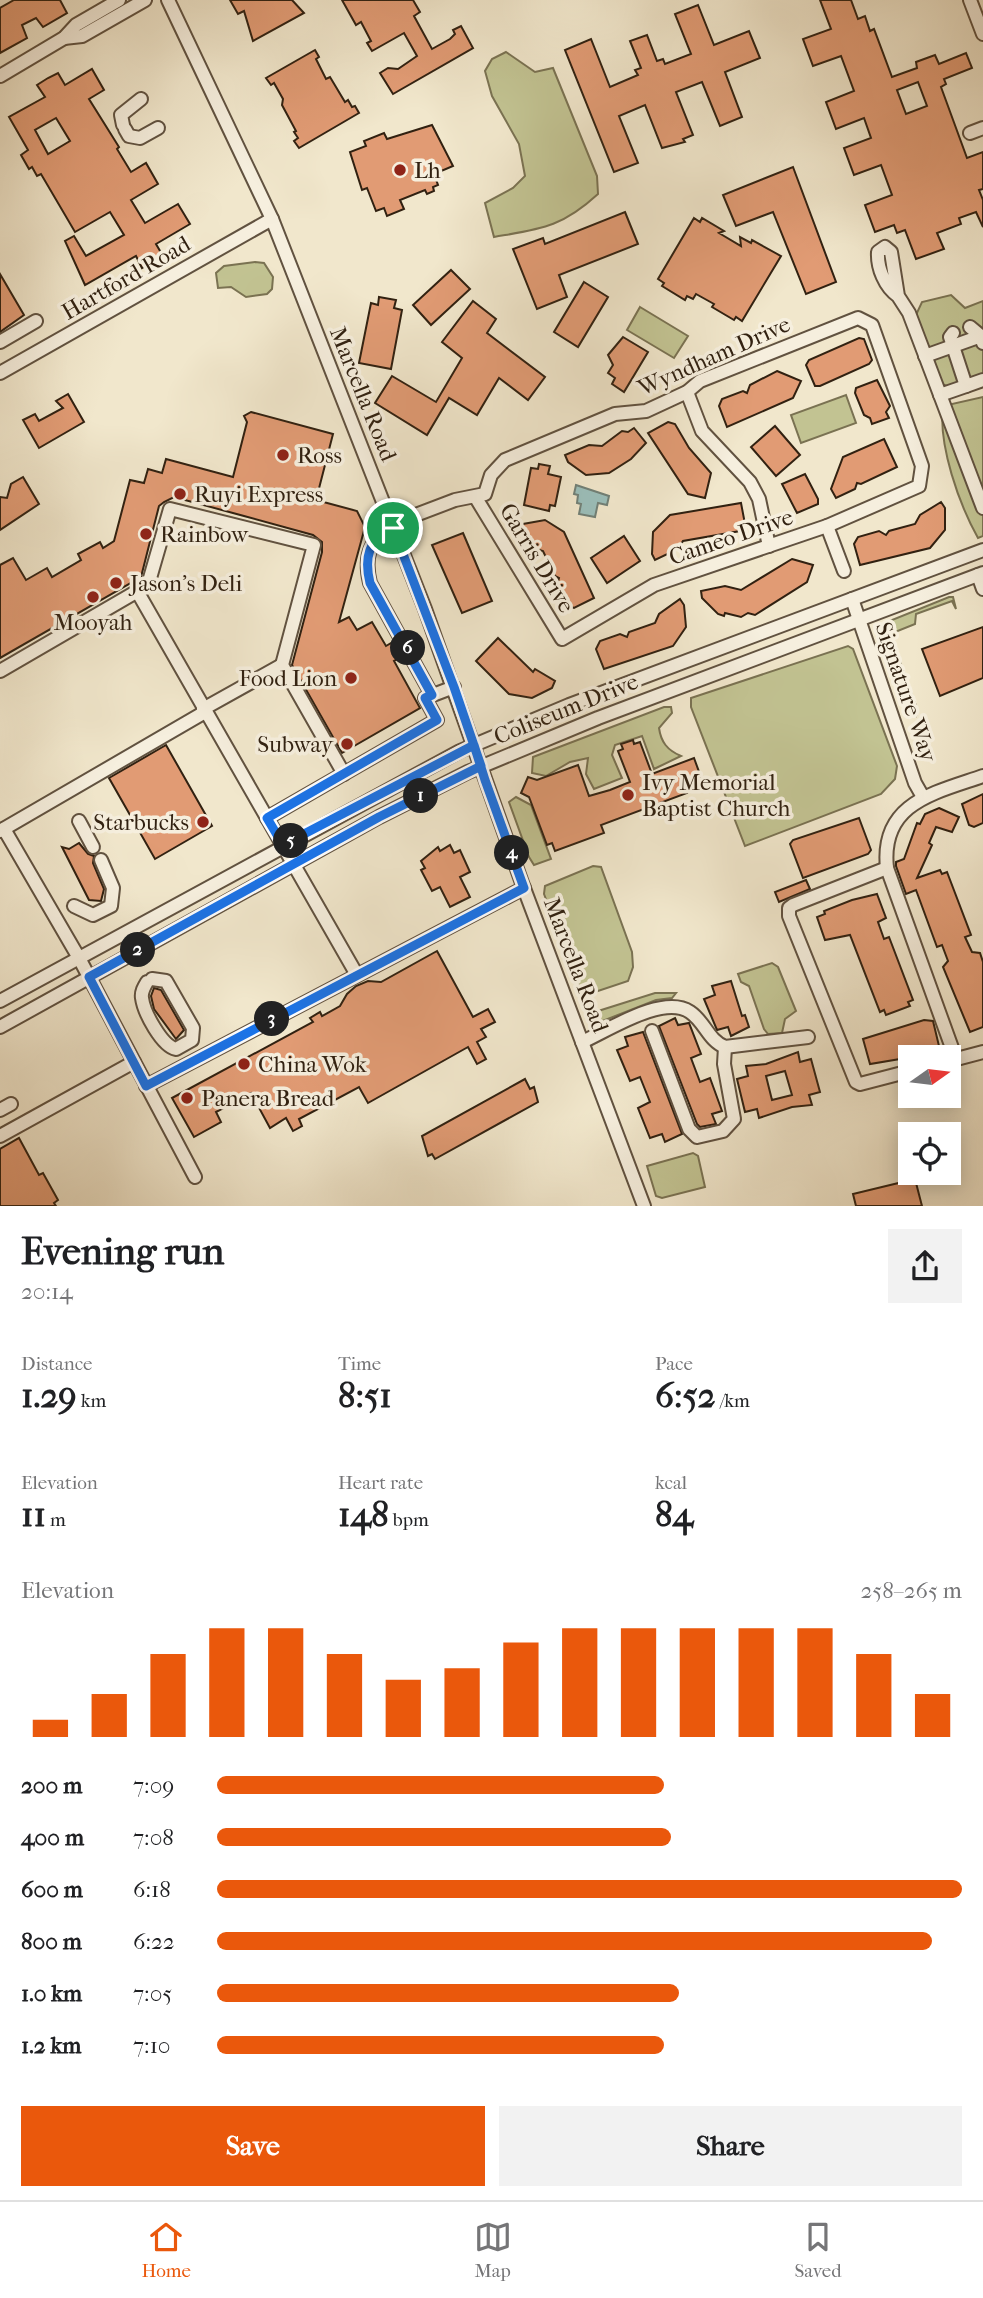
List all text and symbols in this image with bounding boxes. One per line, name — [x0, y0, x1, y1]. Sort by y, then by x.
place label: Lh — [414, 157, 441, 184]
marker: Lh — [392, 162, 408, 178]
street label: Hartford Road — [57, 230, 195, 326]
street label: Wyndham Drive — [633, 310, 794, 402]
street label: Marcella Road — [324, 323, 402, 465]
place label: Ross — [297, 442, 342, 469]
marker: Ross — [275, 447, 291, 463]
place label: Ruyi Express — [194, 481, 323, 508]
marker: Ruyi Express — [172, 486, 188, 502]
pin — [363, 498, 423, 558]
street label: Garris Drive — [494, 498, 580, 618]
street label: Cameo Drive — [665, 503, 797, 571]
icon: arrive — [374, 509, 412, 547]
place label: Rainbow — [160, 521, 249, 548]
marker: Rainbow — [138, 526, 154, 542]
place label: Jason's Deli — [128, 570, 242, 597]
marker: Jason's Deli — [108, 575, 124, 591]
marker: Mooyah — [85, 589, 101, 605]
place label: Mooyah — [54, 609, 133, 636]
street label: Signature Way — [870, 619, 943, 766]
pin: 6 — [390, 630, 426, 666]
text: 6 — [402, 636, 413, 658]
place label: Food Lion — [239, 665, 338, 692]
street label: Coliseum Drive — [490, 668, 642, 750]
marker: Food Lion — [343, 670, 359, 686]
place label: Subway — [257, 731, 334, 758]
marker: Subway — [339, 736, 355, 752]
place label: Ivy Memorial Baptist Church — [642, 769, 791, 822]
pin: 1 — [404, 778, 438, 814]
text: 1 — [417, 784, 424, 806]
marker: Ivy Memorial Baptist Church — [620, 787, 636, 803]
place label: Starbucks — [93, 809, 189, 836]
marker: Starbucks — [195, 814, 211, 830]
pin: 5 — [274, 824, 308, 858]
text: 5 — [286, 829, 295, 851]
pin: 4 — [494, 836, 530, 870]
text: 4 — [506, 841, 517, 863]
street label: Marcella Road — [538, 894, 614, 1037]
pin: 2 — [120, 932, 156, 968]
text: 2 — [133, 938, 142, 960]
pin: 3 — [254, 1002, 290, 1036]
text: 3 — [268, 1007, 275, 1029]
north arrow — [898, 1045, 961, 1108]
map controls — [898, 1045, 961, 1185]
place label: China Wok — [258, 1051, 368, 1078]
marker: China Wok — [236, 1056, 252, 1072]
place label: Panera Bread — [201, 1085, 335, 1112]
marker: Panera Bread — [179, 1090, 195, 1106]
button: locate — [898, 1122, 961, 1185]
text: Evening run — [21, 1229, 224, 1274]
button: share — [888, 1229, 962, 1303]
text: 20:14 — [21, 1278, 73, 1305]
text: Distance — [21, 1353, 92, 1375]
text: Time — [338, 1353, 381, 1375]
text: Pace — [655, 1353, 693, 1375]
text: 1.29 — [21, 1375, 77, 1416]
text: 8:51 — [338, 1375, 392, 1416]
text: 6:52 — [655, 1375, 716, 1416]
text: km — [77, 1390, 106, 1412]
text: /km — [716, 1390, 750, 1412]
text: Elevation — [21, 1472, 98, 1494]
text: Heart rate — [338, 1472, 423, 1494]
text: kcal — [655, 1472, 687, 1494]
text: 11 — [21, 1494, 46, 1535]
text: 148 — [338, 1494, 389, 1535]
text: 84 — [655, 1494, 693, 1535]
text: m — [46, 1509, 66, 1531]
text: bpm — [389, 1509, 429, 1531]
text: Elevation — [21, 1577, 114, 1604]
text: 258–265 m — [860, 1577, 962, 1604]
text: 200 m — [21, 1772, 82, 1799]
text: 7:09 — [133, 1772, 174, 1799]
text: 400 m — [21, 1824, 84, 1851]
text: 7:08 — [133, 1824, 174, 1851]
text: 600 m — [21, 1876, 83, 1903]
text: 6:18 — [133, 1876, 171, 1903]
text: 800 m — [21, 1928, 82, 1955]
text: 6:22 — [133, 1928, 175, 1955]
text: 1.0 km — [21, 1980, 82, 2007]
text: 7:05 — [133, 1980, 172, 2007]
text: 1.2 km — [21, 2032, 81, 2059]
text: 7:10 — [133, 2032, 170, 2059]
button: Save — [21, 2106, 485, 2186]
button: Share — [499, 2106, 962, 2186]
tab: Home — [141, 2218, 191, 2282]
tab: Map — [474, 2218, 512, 2282]
tab: Saved — [794, 2218, 842, 2282]

